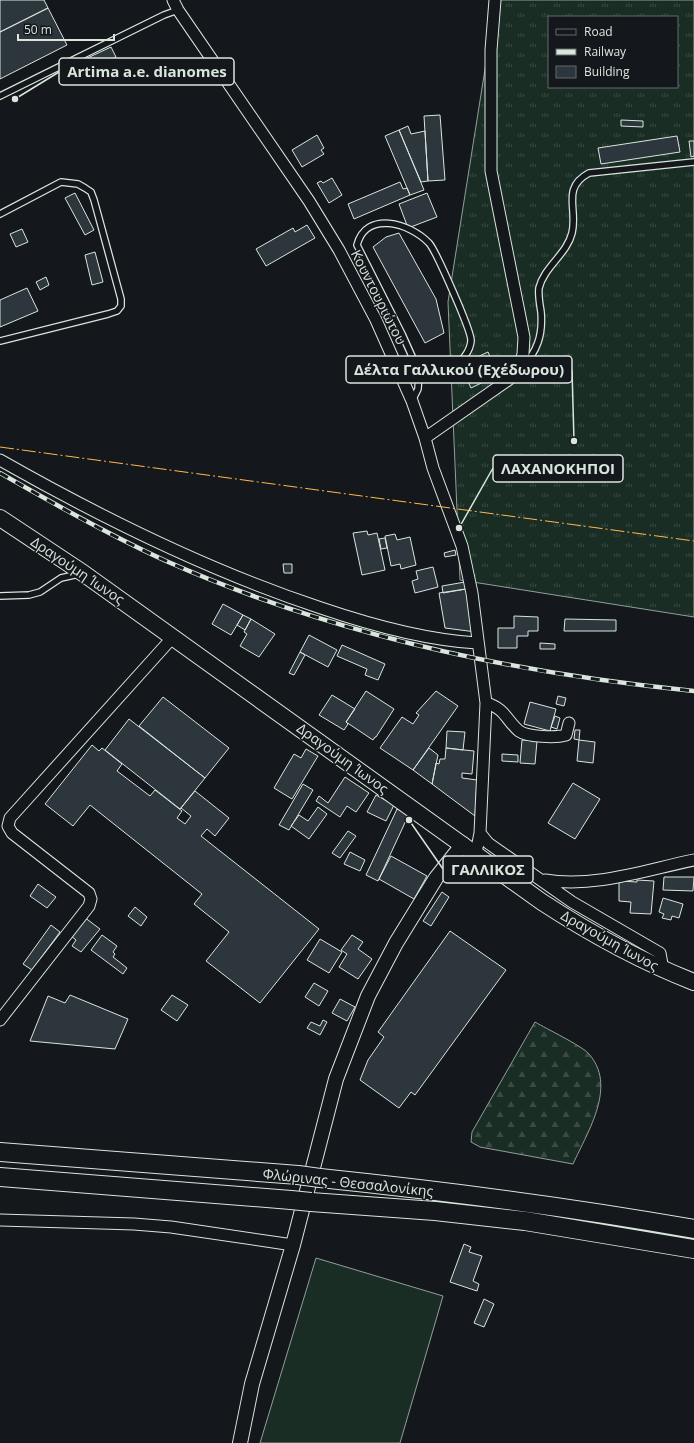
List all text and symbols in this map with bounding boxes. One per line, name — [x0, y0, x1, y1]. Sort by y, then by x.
scale bar — [18, 16, 114, 42]
legend — [548, 16, 678, 88]
text: 50 m — [24, 21, 52, 38]
text: Road — [584, 23, 613, 40]
text: Railway — [584, 43, 627, 60]
callout: Artima a.e. dianomes — [59, 58, 234, 85]
text: Artima a.e. dianomes — [67, 61, 227, 81]
text: Building — [584, 63, 630, 80]
street label: Κουντουριώτου — [347, 246, 411, 348]
callout: Δέλτα Γαλλικού (Εχέδωρου) — [346, 356, 572, 383]
text: Δέλτα Γαλλικού (Εχέδωρου) — [354, 359, 564, 379]
callout: ΛΑΧΑΝΟΚΗΠΟΙ — [493, 455, 623, 482]
text: ΛΑΧΑΝΟΚΗΠΟΙ — [501, 458, 615, 478]
street label: Δραγούμη Ίωνος — [28, 532, 129, 608]
street label: Δραγούμη Ίωνος — [293, 718, 393, 798]
callout: ΓΑΛΛΙΚΟΣ — [443, 856, 533, 883]
text: ΓΑΛΛΙΚΟΣ — [451, 859, 525, 879]
street label: Δραγούμη Ίωνος — [558, 905, 662, 975]
street label: Φλώρινας - Θεσσαλονίκης — [262, 1164, 435, 1200]

